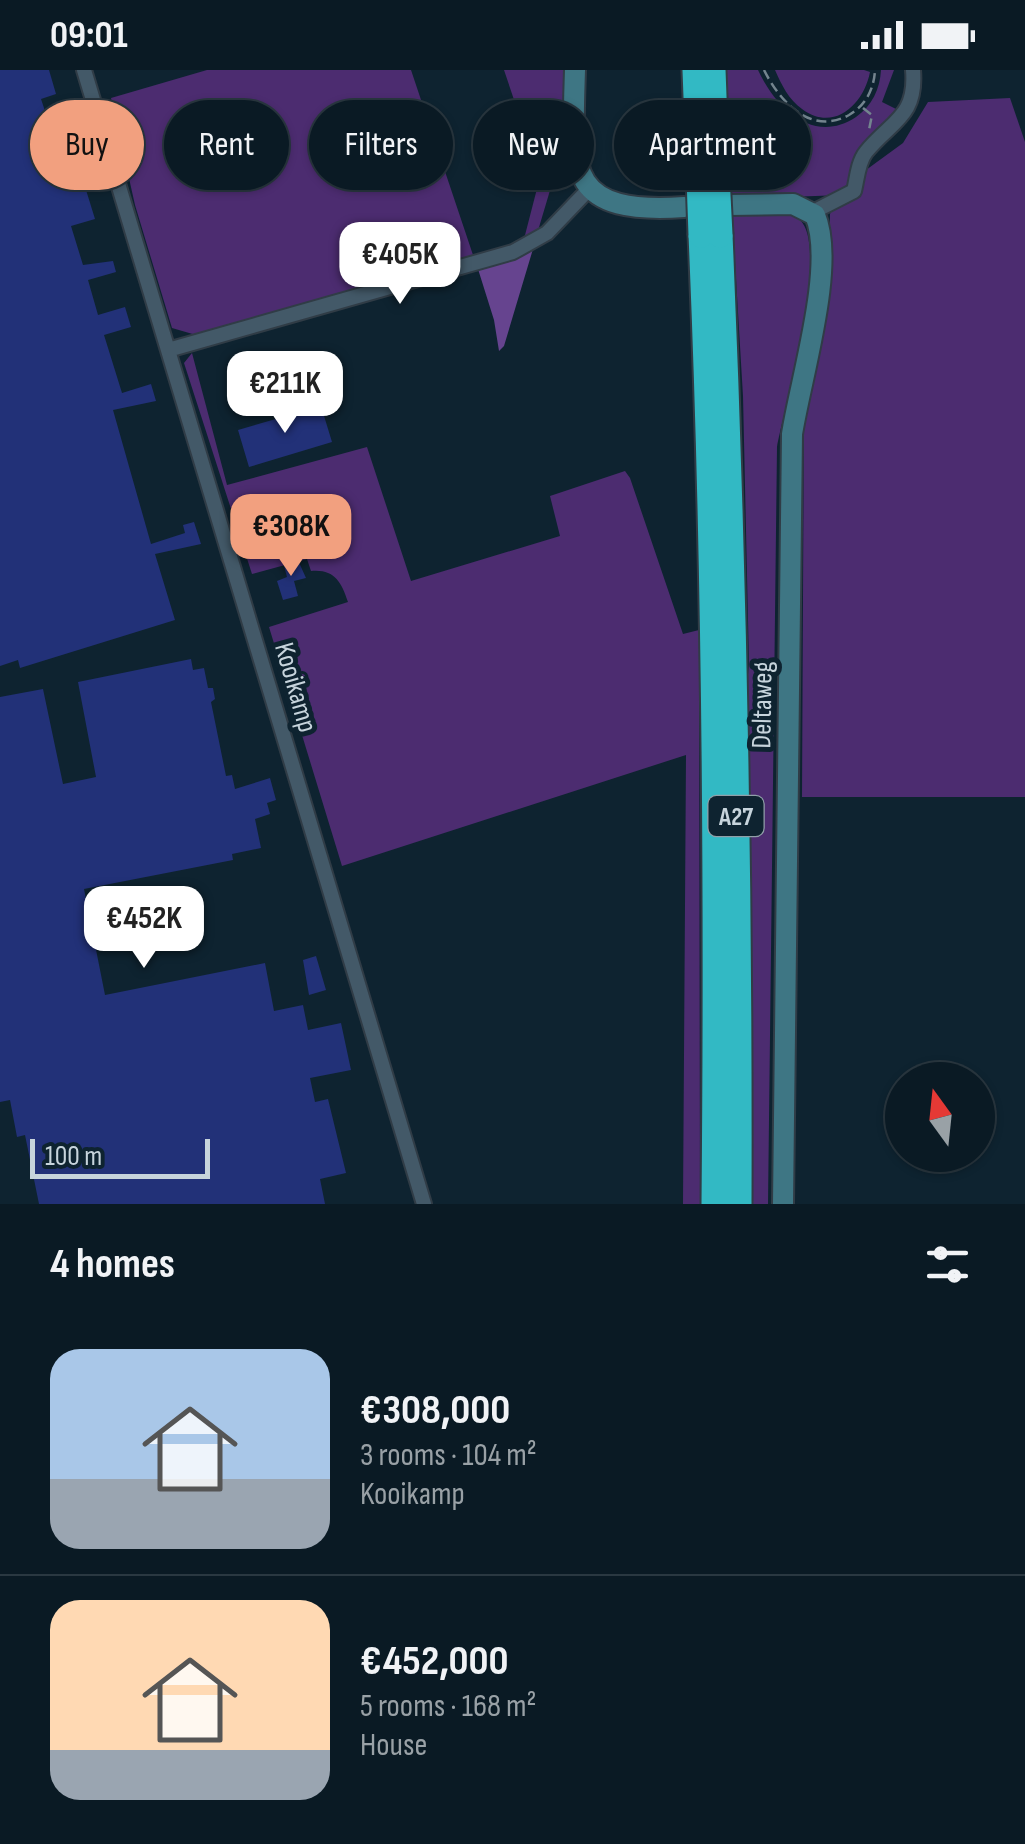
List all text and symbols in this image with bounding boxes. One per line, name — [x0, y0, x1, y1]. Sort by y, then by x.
text: 09:01 — [50, 13, 128, 58]
chip: Buy — [30, 100, 144, 190]
chip: Rent — [164, 100, 289, 190]
chip: Filters — [309, 100, 453, 190]
chip: New — [473, 100, 594, 190]
chip: Apartment — [614, 100, 811, 190]
pin: €405K — [330, 222, 470, 307]
text: €405K — [361, 235, 439, 274]
pin: €211K — [215, 351, 355, 436]
text: €211K — [249, 364, 321, 403]
pin: €308K — [221, 494, 361, 579]
text: €308K — [252, 507, 330, 546]
street label: Kooikamp — [267, 639, 324, 736]
street label: Deltaweg — [745, 661, 780, 749]
road number: A27 — [708, 796, 764, 836]
pin: €452K — [74, 886, 214, 971]
text: €452K — [106, 899, 182, 938]
north arrow — [885, 1062, 995, 1172]
map controls — [885, 1062, 995, 1172]
scale bar — [30, 1134, 210, 1178]
text: 100 m — [45, 1140, 102, 1173]
icon: filters — [920, 1237, 975, 1292]
text: 4 homes — [50, 1239, 175, 1290]
text: €308,000 — [360, 1385, 510, 1436]
icon: home — [130, 1389, 250, 1509]
text: 3 rooms · 104 m² — [360, 1436, 537, 1475]
text: Kooikamp — [360, 1475, 465, 1514]
text: €452,000 — [360, 1636, 508, 1687]
icon: home — [130, 1640, 250, 1760]
text: 5 rooms · 168 m² — [360, 1687, 537, 1726]
text: House — [360, 1726, 427, 1765]

